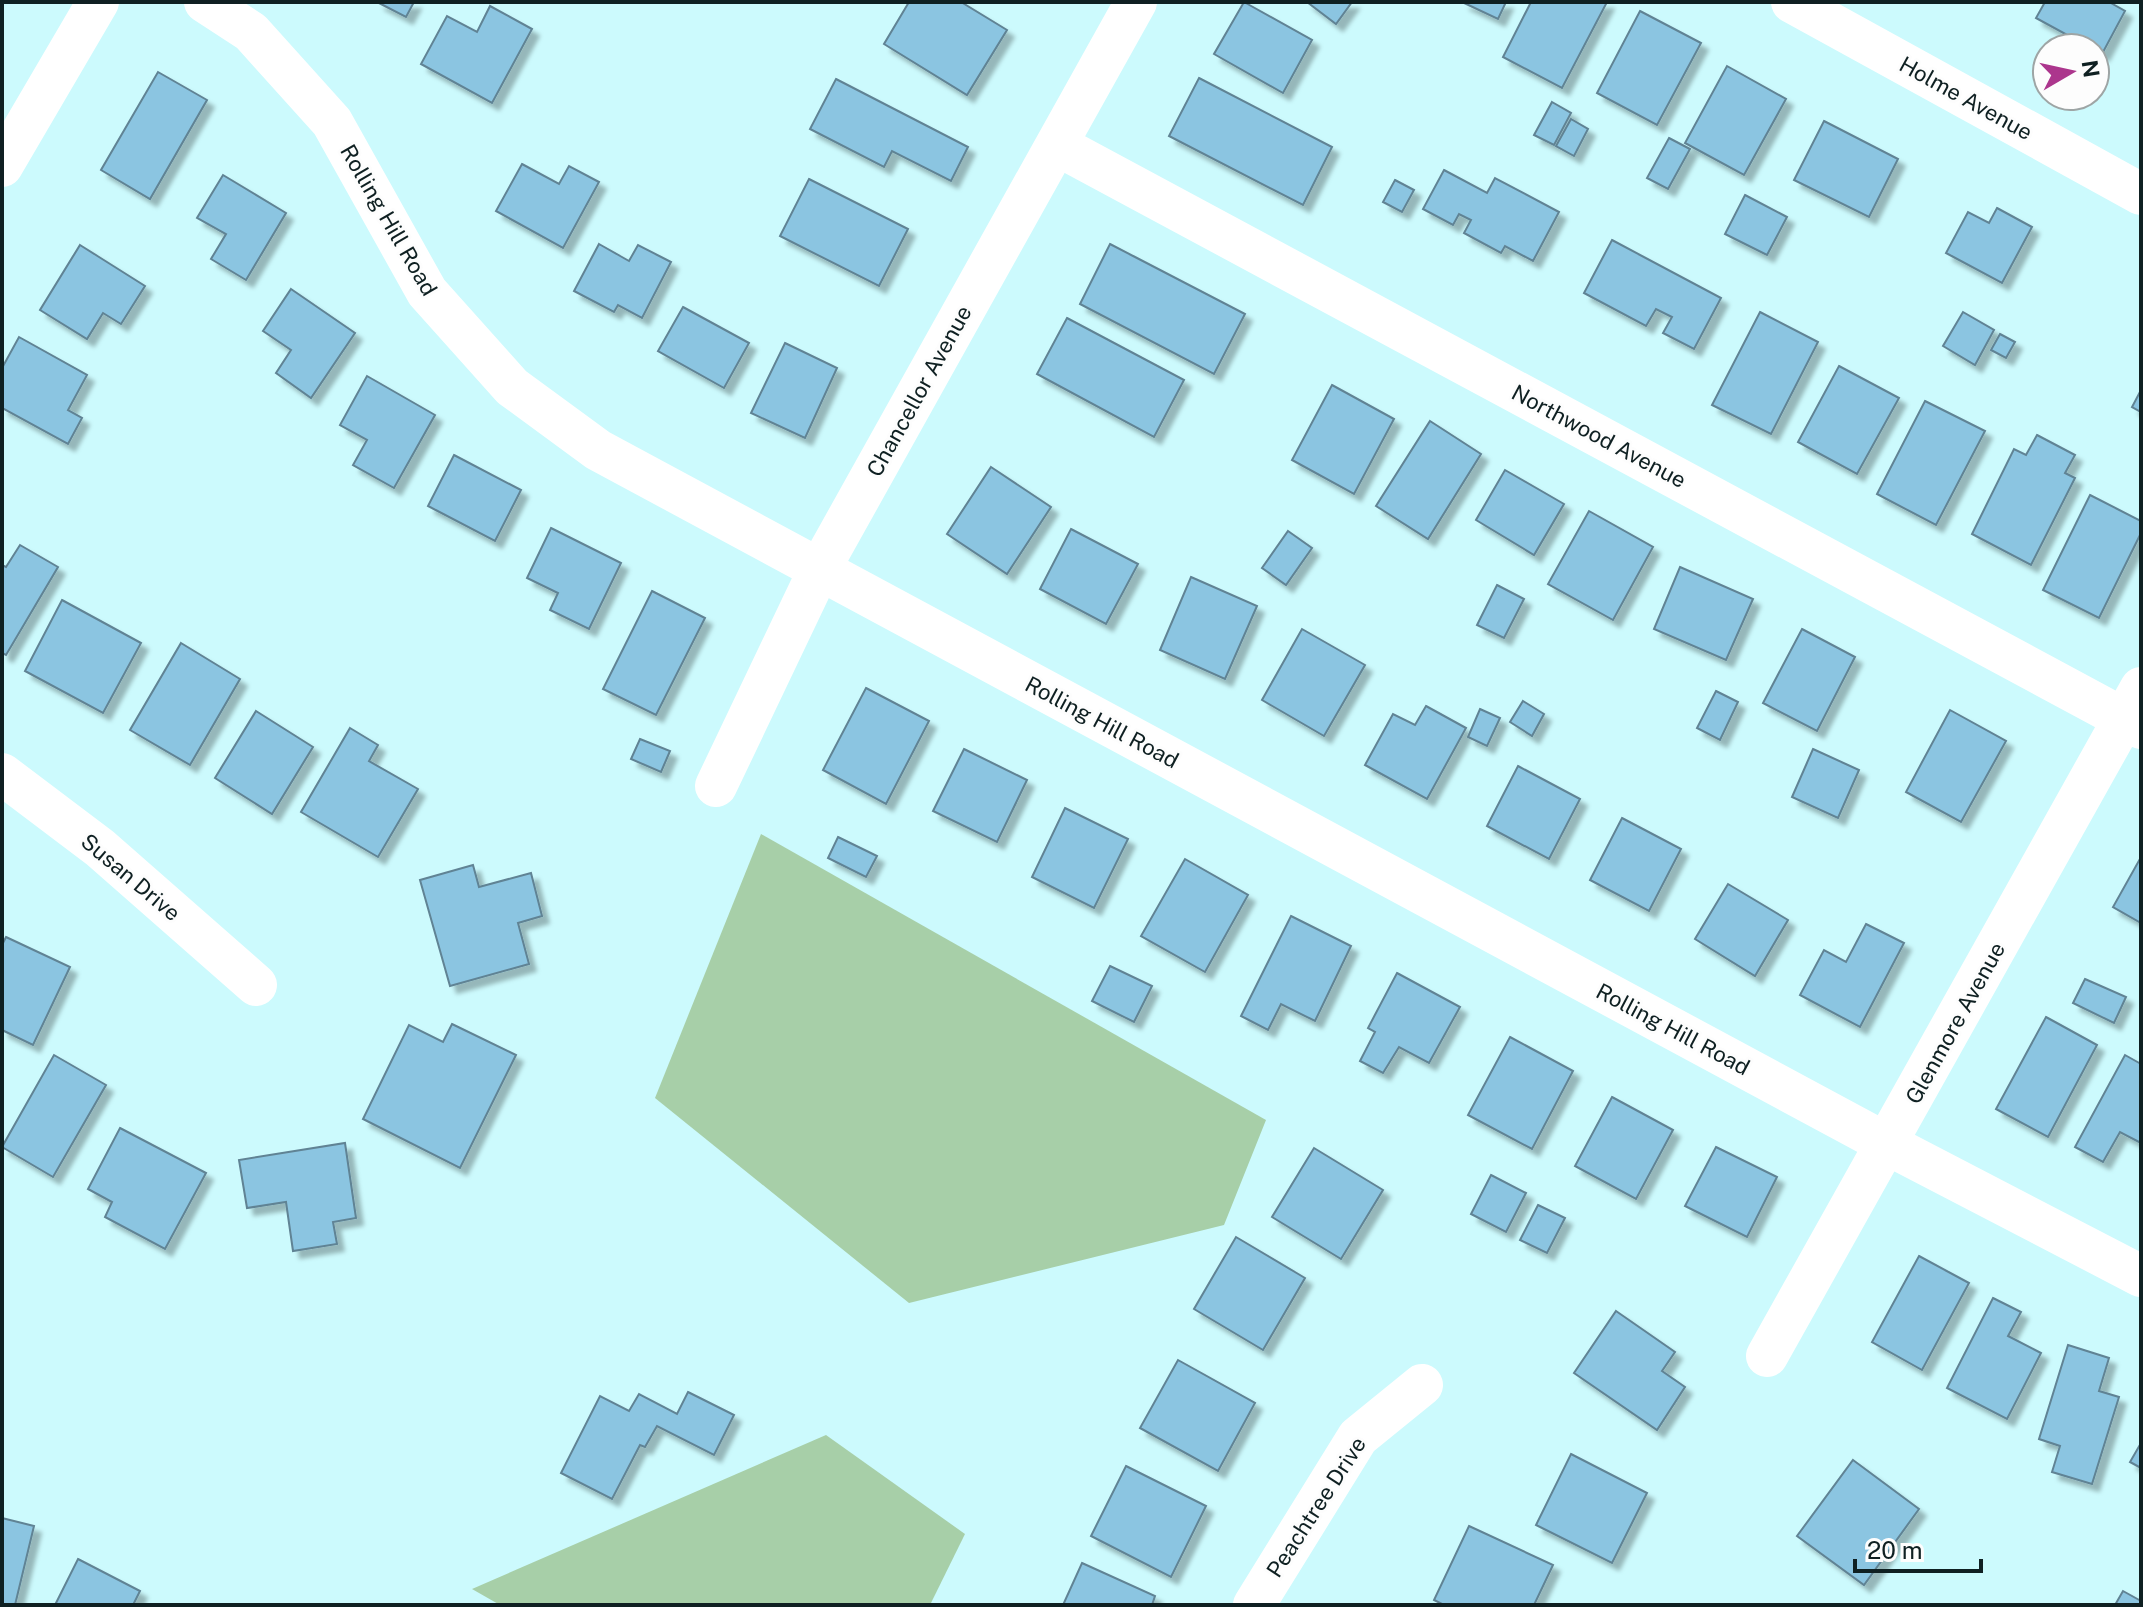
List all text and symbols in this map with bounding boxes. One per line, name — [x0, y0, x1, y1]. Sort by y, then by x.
north arrow — [2031, 32, 2111, 112]
street label: Holme Avenue — [1895, 51, 2037, 145]
text: N — [2077, 58, 2105, 79]
street label: Rolling Hill Road — [335, 140, 443, 300]
street label: Chancellor Avenue — [861, 301, 977, 481]
street label: Northwood Avenue — [1507, 379, 1691, 493]
street label: Rolling Hill Road — [1021, 671, 1183, 773]
street label: Susan Drive — [76, 828, 186, 926]
street label: Glenmore Avenue — [1900, 938, 2010, 1108]
street label: Rolling Hill Road — [1592, 978, 1754, 1080]
street label: Peachtree Drive — [1261, 1432, 1371, 1582]
scale bar — [1855, 1523, 1981, 1573]
text: 20 m — [1867, 1536, 1923, 1564]

